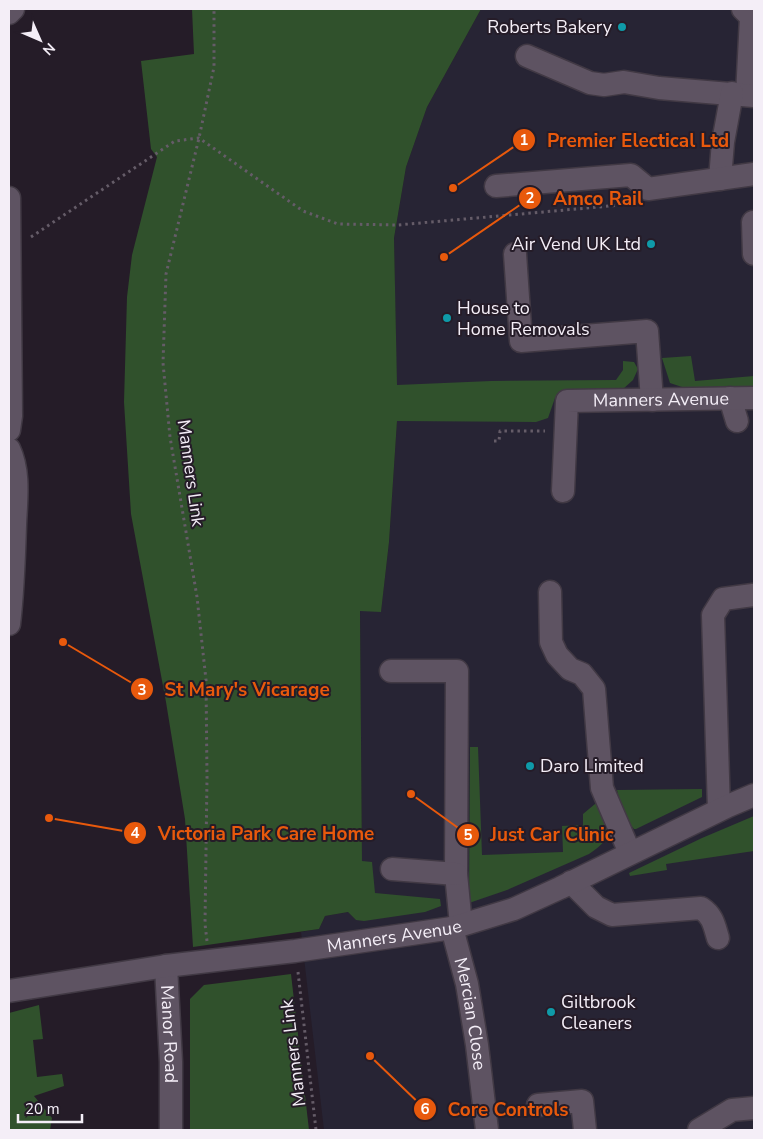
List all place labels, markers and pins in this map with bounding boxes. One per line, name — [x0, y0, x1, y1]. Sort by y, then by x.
place label: Roberts Bakery — [487, 15, 613, 39]
marker: Roberts Bakery — [616, 21, 628, 33]
callout: Premier Electical Ltd — [512, 123, 739, 157]
callout: Amco Rail — [518, 181, 653, 215]
place label: Air Vend UK Ltd — [511, 232, 641, 256]
marker: Air Vend UK Ltd — [645, 238, 657, 250]
place label: House to Home Removals — [457, 296, 590, 341]
marker: House to Home Removals — [441, 312, 453, 324]
callout: St Mary's Vicarage — [130, 672, 340, 706]
place label: Daro Limited — [540, 754, 644, 778]
marker: Daro Limited — [524, 760, 536, 772]
callout: Victoria Park Care Home — [123, 816, 384, 850]
callout: Just Car Clinic — [455, 818, 624, 852]
place label: Giltbrook Cleaners — [561, 990, 637, 1035]
marker: Giltbrook Cleaners — [545, 1006, 557, 1018]
callout: Core Controls — [412, 1092, 578, 1126]

